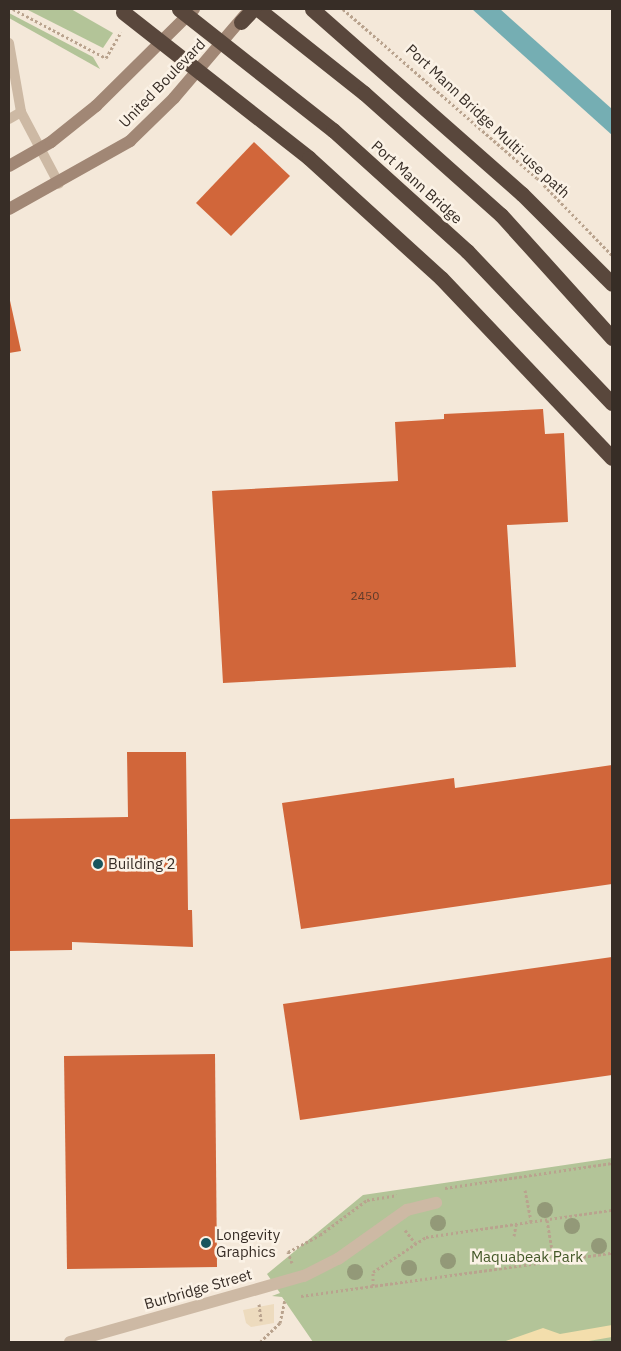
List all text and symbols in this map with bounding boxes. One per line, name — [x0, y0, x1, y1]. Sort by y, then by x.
street label: United Boulevard — [115, 35, 209, 131]
street label: Port Mann Bridge Multi-use path — [402, 40, 574, 202]
street label: Port Mann Bridge — [368, 136, 466, 228]
house number: 2450 — [351, 589, 379, 603]
place label: Building 2 — [108, 855, 176, 873]
marker: Building 2 — [92, 858, 104, 870]
place label: Longevity Graphics — [216, 1225, 280, 1260]
marker: Longevity Graphics — [200, 1237, 212, 1249]
park label: Maquabeak Park — [471, 1248, 583, 1266]
street label: Burbridge Street — [142, 1265, 254, 1313]

